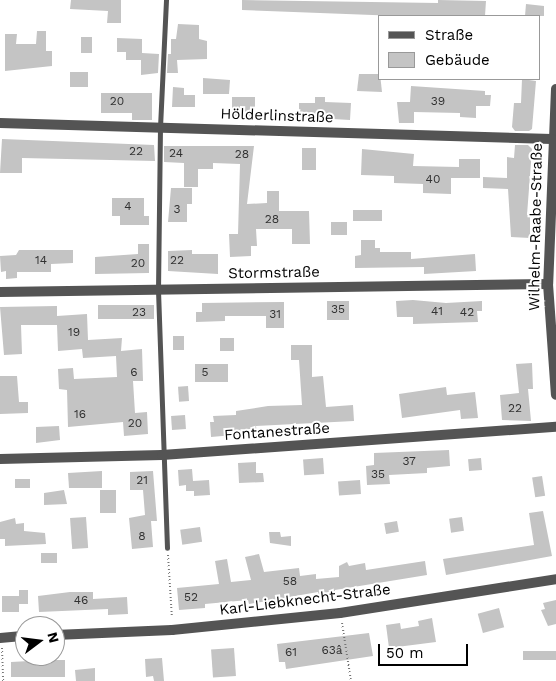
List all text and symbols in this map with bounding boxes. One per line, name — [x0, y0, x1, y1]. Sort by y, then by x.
legend — [378, 15, 541, 80]
text: Straße — [425, 26, 473, 44]
text: Gebäude — [425, 51, 490, 69]
house number: 20 — [110, 95, 124, 109]
house number: 39 — [431, 95, 445, 109]
street label: Hölderlinstraße — [220, 105, 334, 127]
street label: Wilhelm-Raabe-Straße — [526, 143, 546, 311]
house number: 22 — [129, 145, 143, 159]
house number: 24 — [169, 147, 183, 161]
house number: 28 — [235, 148, 249, 162]
house number: 40 — [426, 173, 440, 187]
house number: 4 — [124, 200, 132, 214]
house number: 3 — [174, 203, 180, 217]
house number: 28 — [265, 213, 279, 227]
house number: 14 — [35, 254, 47, 268]
house number: 22 — [170, 254, 184, 268]
house number: 20 — [131, 257, 145, 271]
street label: Stormstraße — [228, 263, 320, 283]
house number: 35 — [331, 303, 345, 317]
house number: 41 — [431, 305, 443, 319]
house number: 23 — [132, 306, 146, 320]
house number: 42 — [460, 306, 474, 320]
house number: 31 — [269, 308, 281, 322]
house number: 19 — [68, 326, 80, 340]
house number: 6 — [130, 366, 138, 380]
house number: 5 — [202, 366, 208, 380]
house number: 22 — [508, 402, 522, 416]
house number: 16 — [74, 408, 86, 422]
house number: 20 — [128, 417, 142, 431]
street label: Fontanestraße — [224, 419, 330, 445]
house number: 37 — [402, 455, 416, 469]
house number: 35 — [371, 468, 385, 482]
house number: 21 — [136, 474, 148, 488]
house number: 8 — [138, 530, 146, 544]
house number: 58 — [283, 575, 297, 589]
street label: Karl-Liebknecht-Straße — [218, 581, 392, 619]
house number: 52 — [184, 591, 198, 605]
house number: 46 — [74, 594, 88, 608]
north arrow — [15, 616, 65, 666]
text: N — [44, 630, 63, 644]
scale bar — [381, 634, 471, 666]
house number: 63â — [321, 644, 343, 658]
text: 50 m — [386, 644, 423, 662]
house number: 61 — [285, 646, 297, 660]

